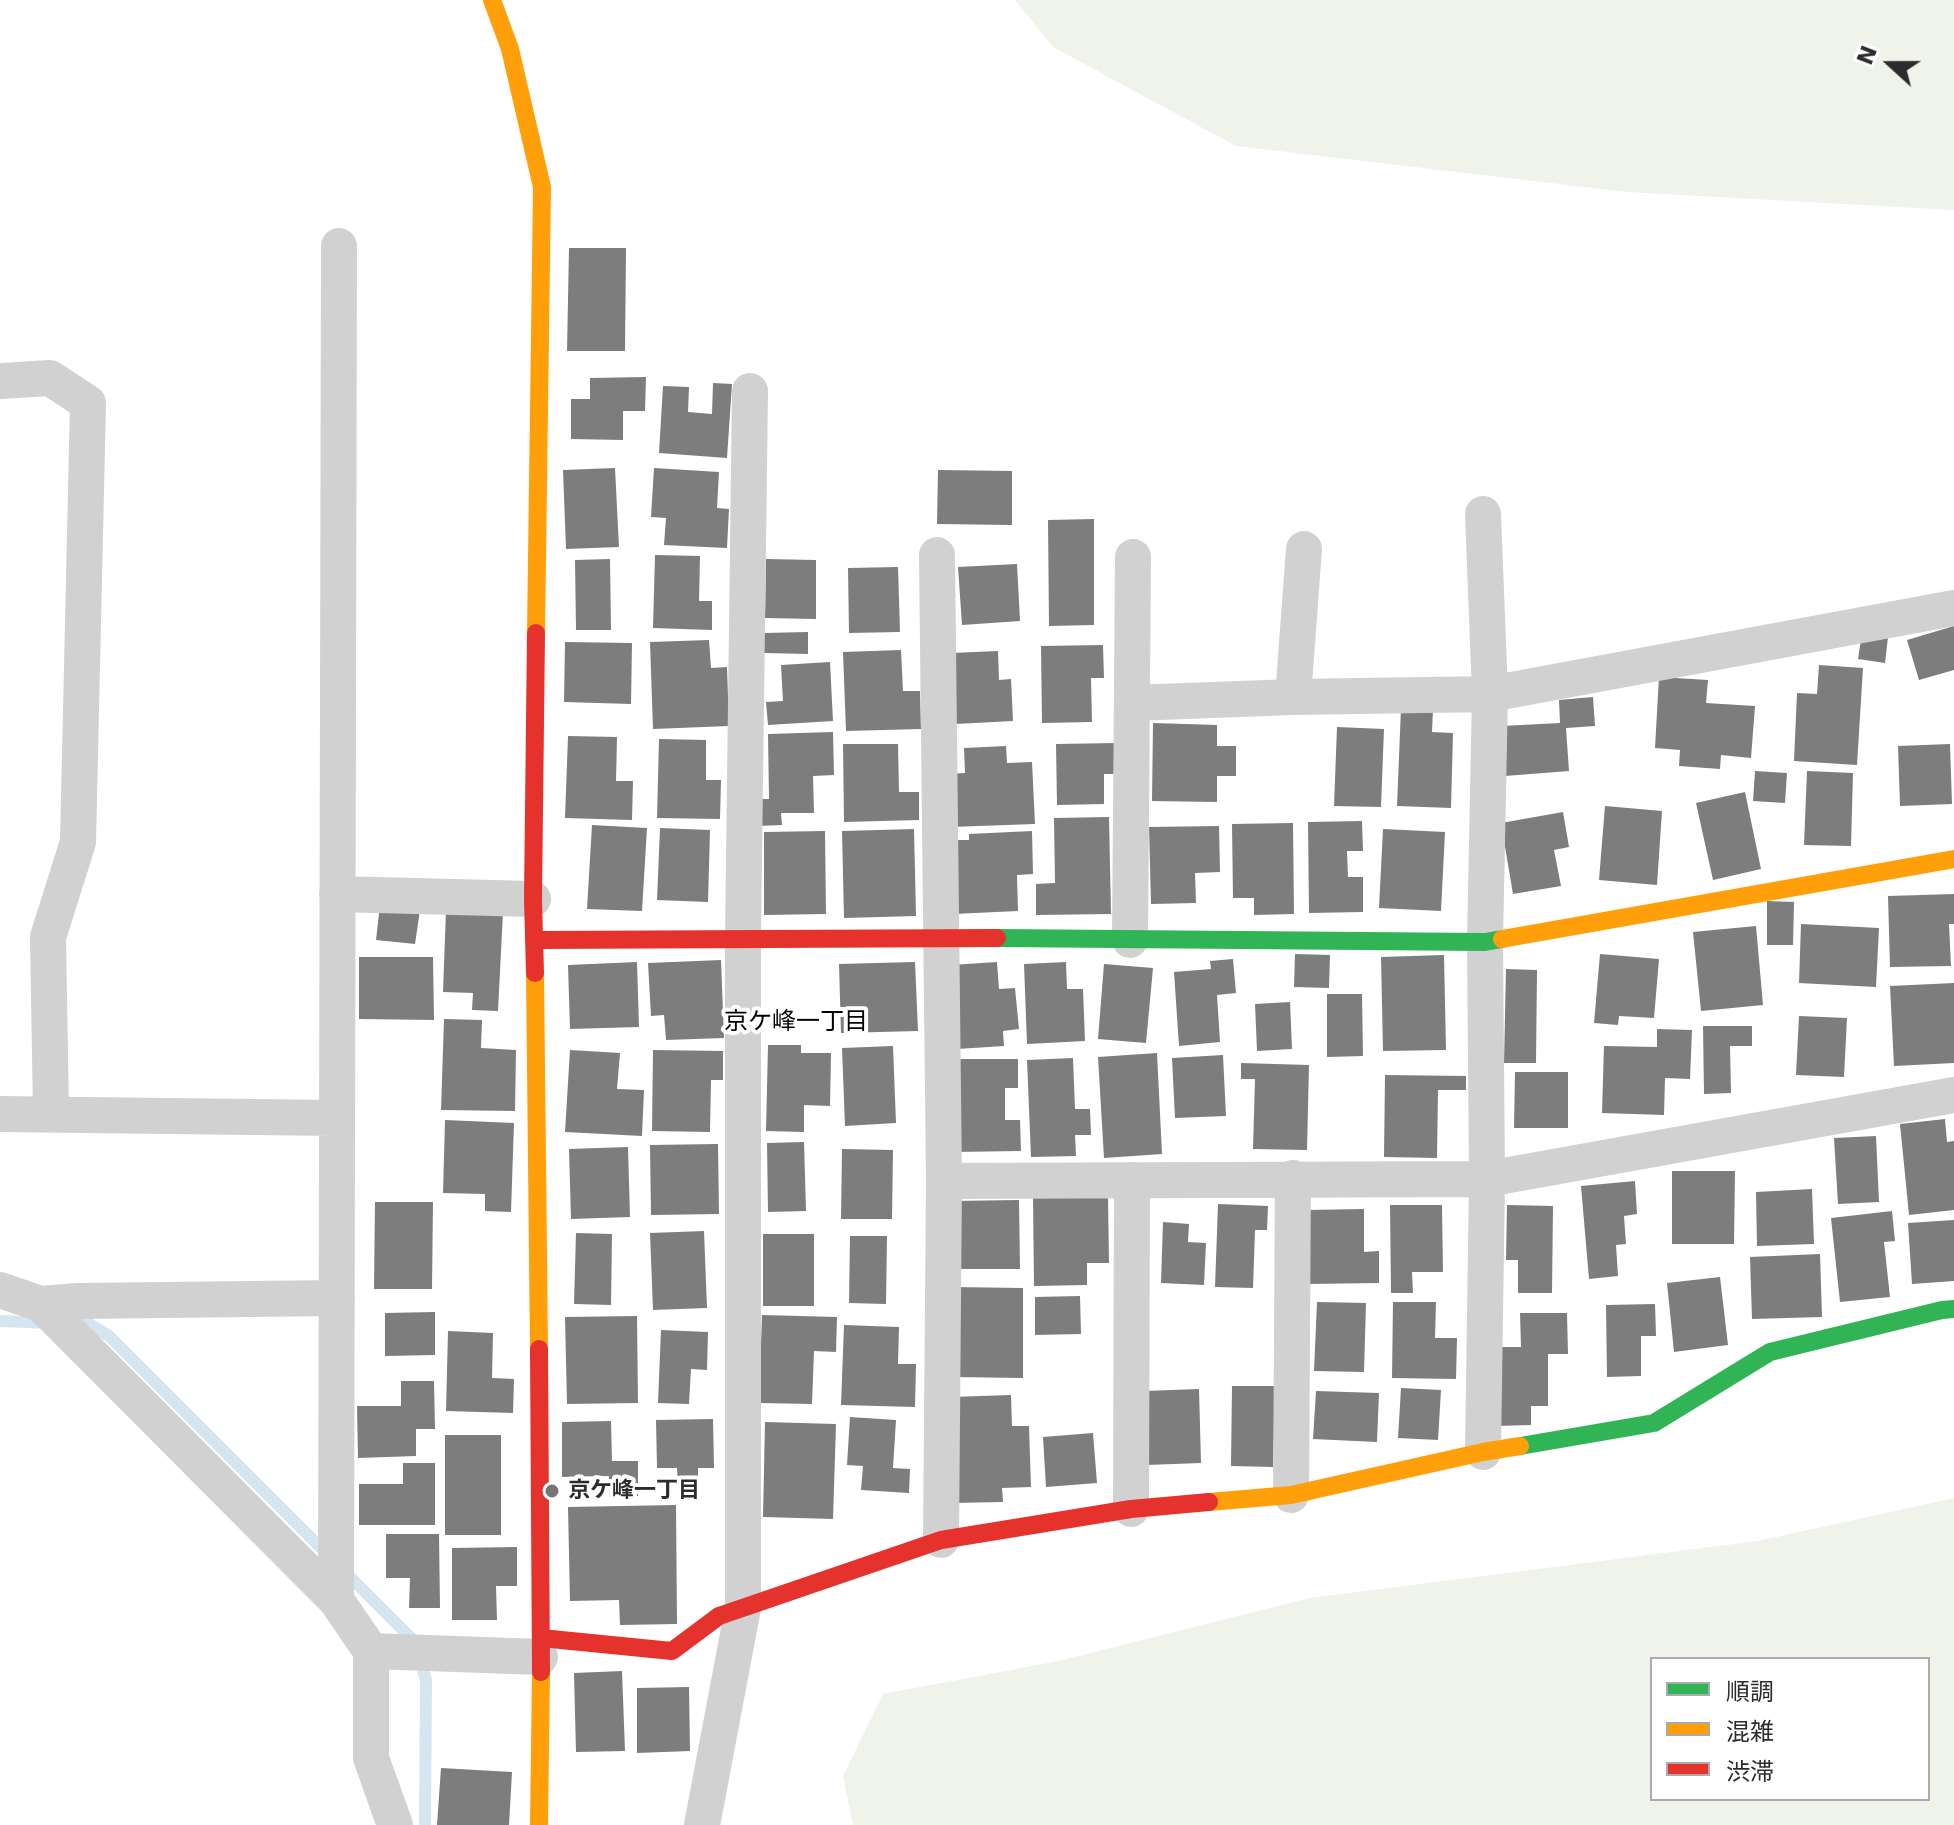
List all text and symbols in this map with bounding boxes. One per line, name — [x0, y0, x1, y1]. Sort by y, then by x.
north arrow — [1850, 24, 1930, 104]
text: N — [1852, 42, 1882, 68]
district label: 京ケ峰一丁目 — [724, 1009, 868, 1037]
place label: 京ケ峰一丁目 — [568, 1478, 700, 1504]
marker: 京ケ峰一丁目 — [543, 1482, 561, 1500]
legend — [1650, 1657, 1930, 1801]
text: 順調 — [1726, 1678, 1774, 1706]
text: 混雑 — [1726, 1718, 1774, 1746]
text: 渋滞 — [1726, 1758, 1774, 1786]

